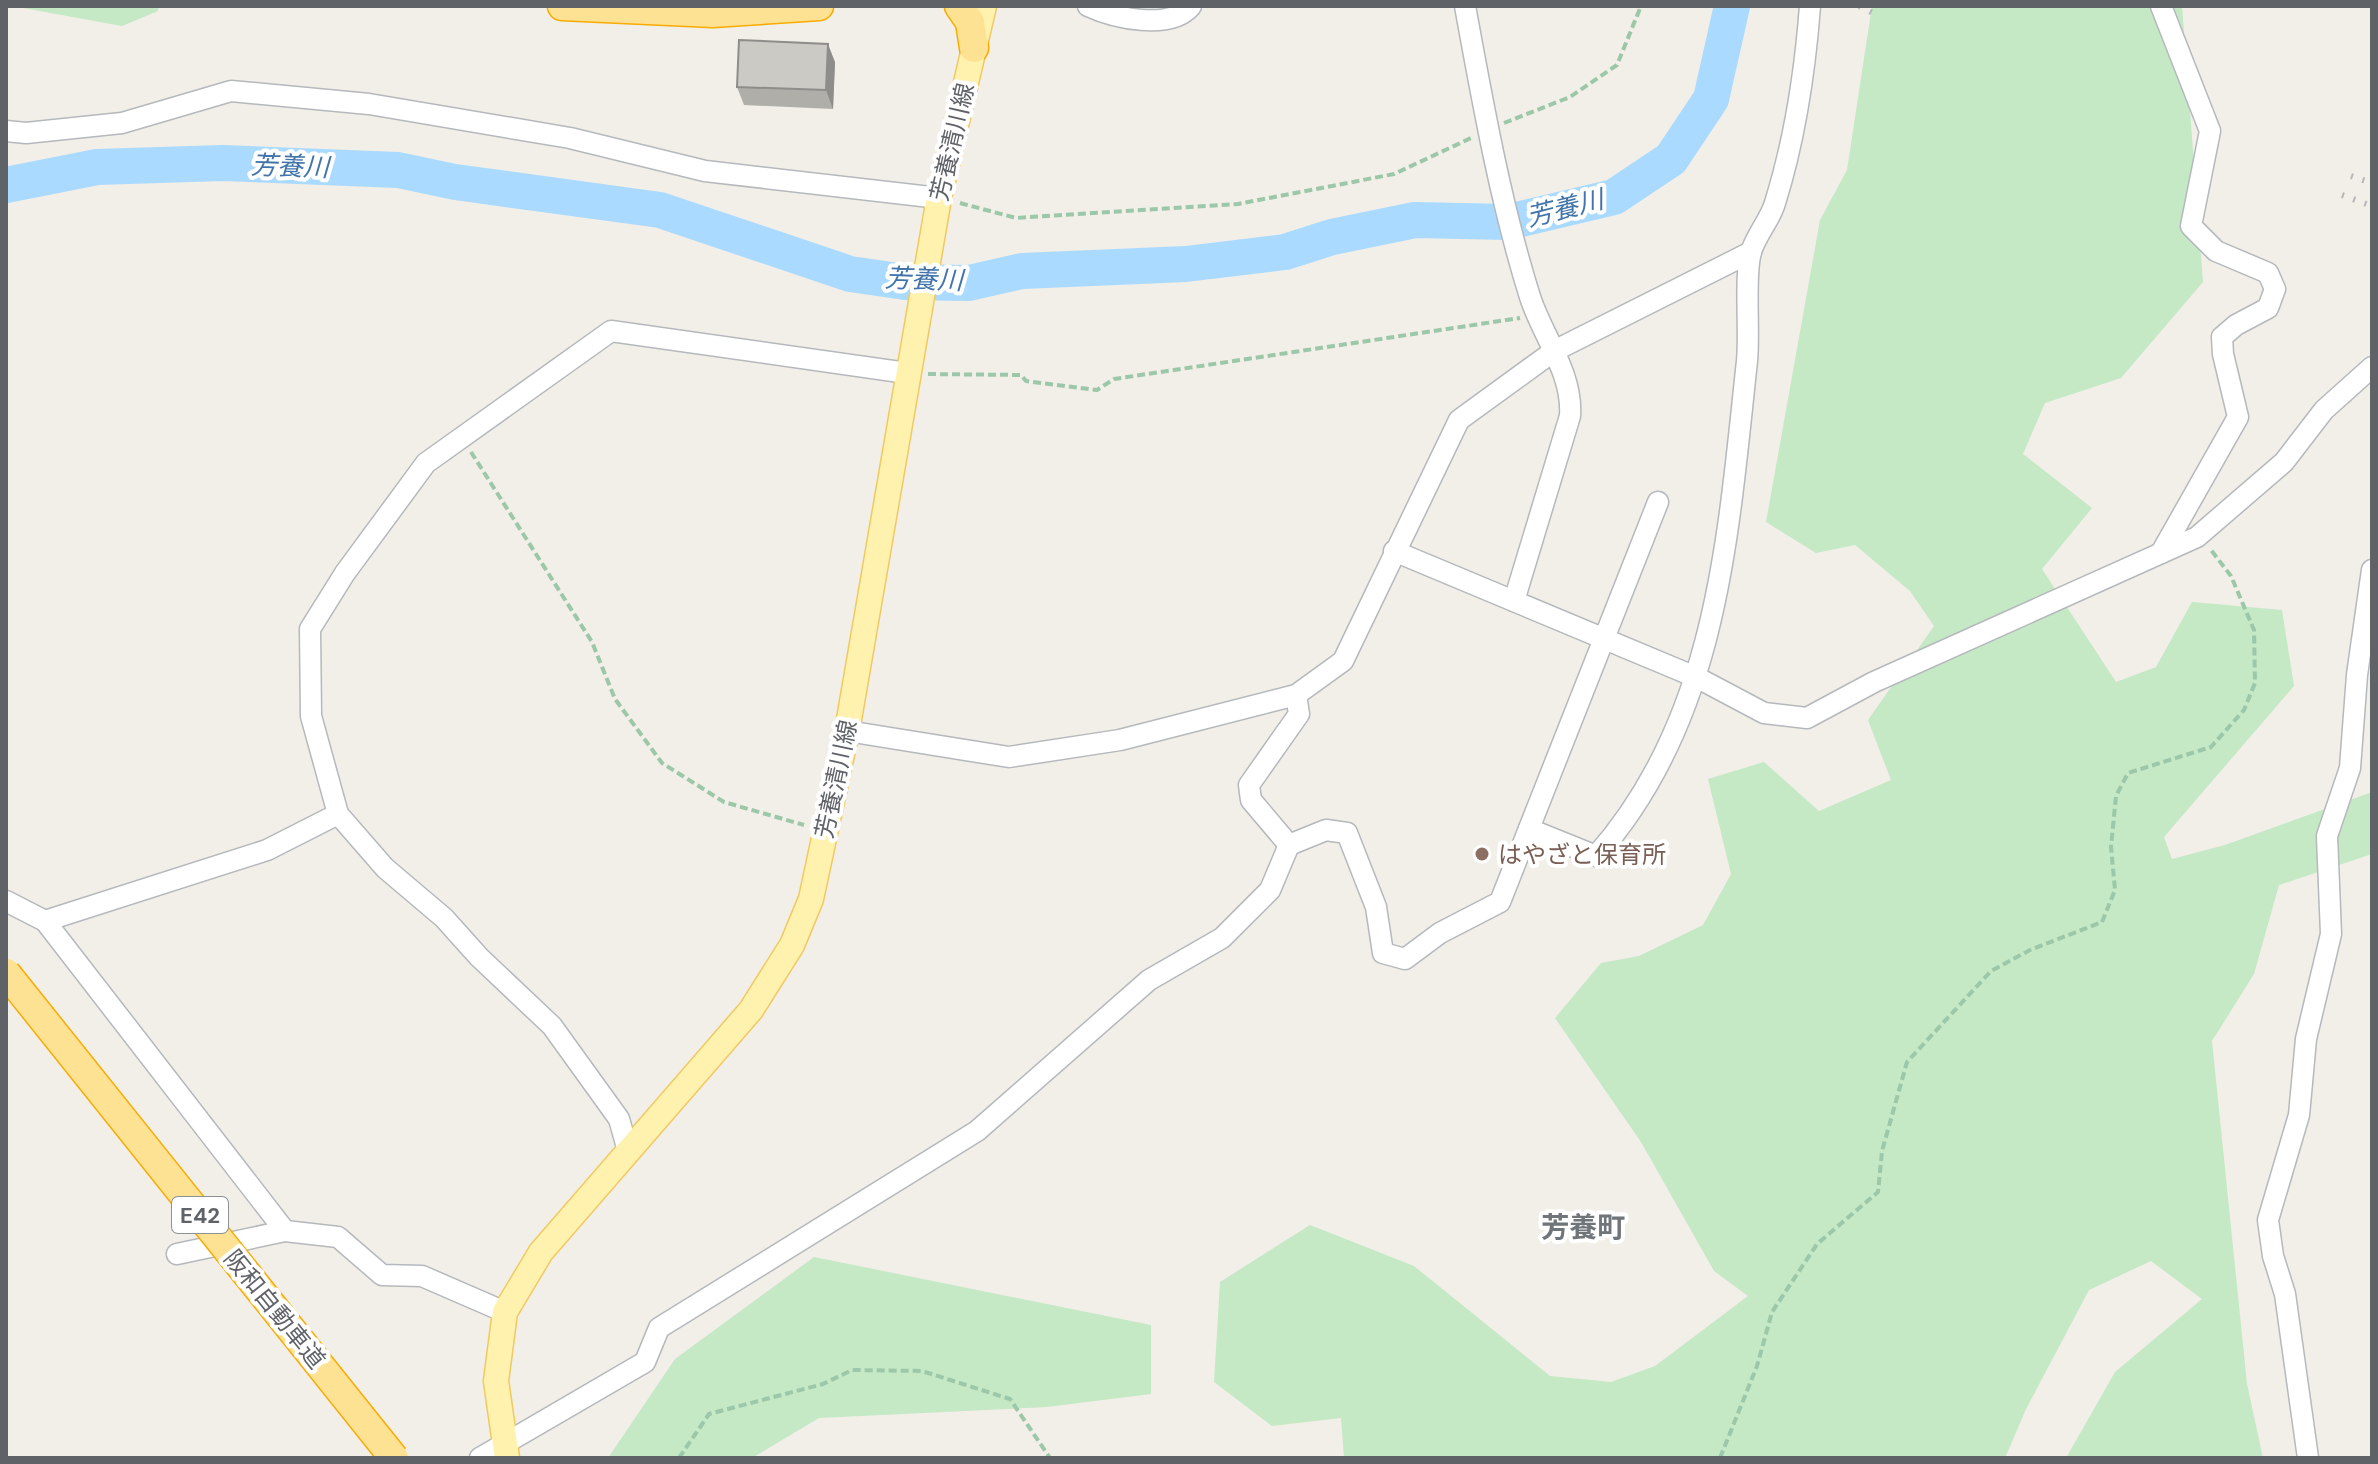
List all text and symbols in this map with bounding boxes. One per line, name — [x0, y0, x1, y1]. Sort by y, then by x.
street label: 芳養清川線 — [923, 80, 981, 204]
water label: 芳養川 — [250, 148, 333, 184]
water label: 芳養川 — [1523, 181, 1610, 234]
water label: 芳養川 — [884, 261, 967, 297]
street label: 芳養清川線 — [808, 717, 864, 841]
place label: はやざと保育所 — [1498, 839, 1666, 870]
marker: はやざと保育所 — [1473, 845, 1491, 863]
road number: E42 — [172, 1197, 228, 1233]
district label: 芳養町 — [1541, 1209, 1625, 1246]
street label: 阪和自動車道 — [218, 1243, 332, 1375]

